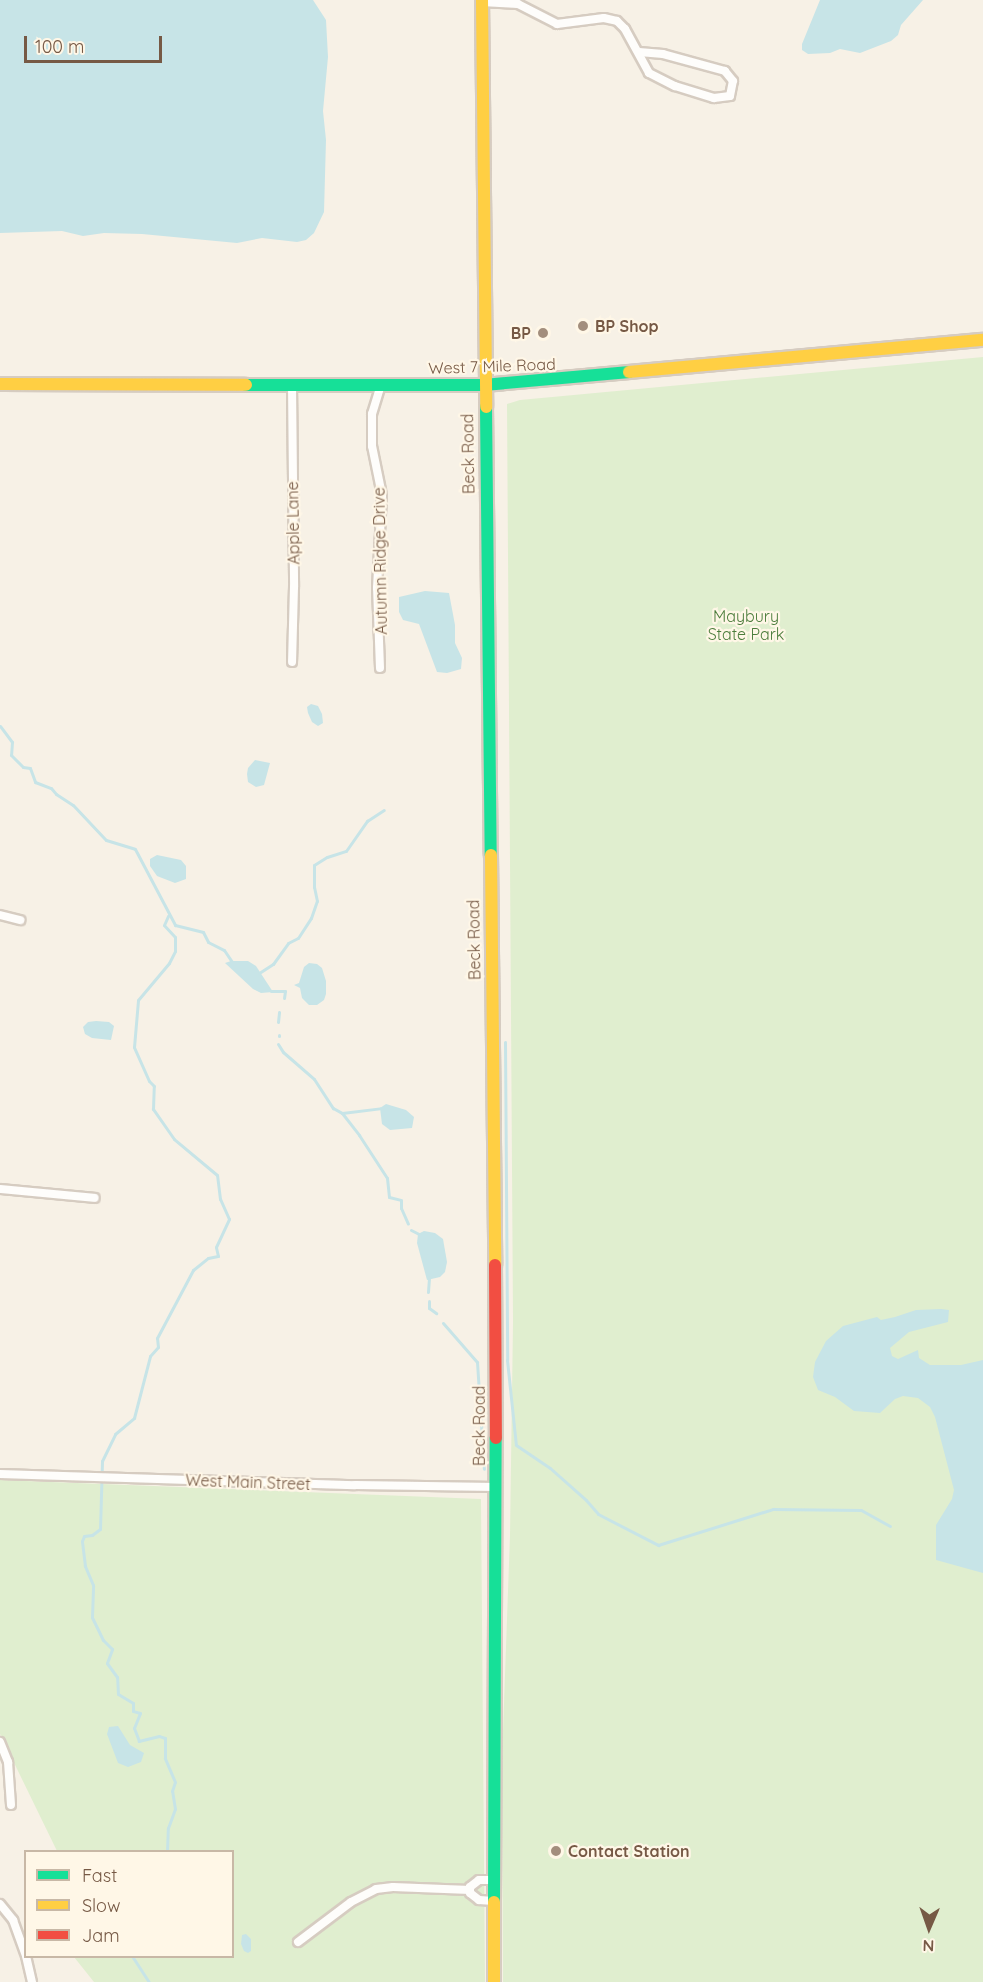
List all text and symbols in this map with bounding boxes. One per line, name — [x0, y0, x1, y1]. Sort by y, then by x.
scale bar — [27, 24, 165, 62]
text: 100 m — [35, 35, 84, 58]
place label: BP Shop — [595, 316, 659, 336]
marker: BP Shop — [576, 319, 590, 333]
place label: BP — [511, 323, 531, 343]
marker: BP — [536, 326, 550, 340]
street label: West 7 Mile Road — [428, 354, 556, 378]
street label: Beck Road — [458, 414, 478, 494]
street label: Apple Lane — [283, 481, 303, 565]
street label: Autumn Ridge Drive — [369, 487, 391, 635]
park label: Maybury State Park — [708, 606, 784, 644]
street label: Beck Road — [464, 900, 484, 980]
street label: Beck Road — [469, 1386, 489, 1466]
street label: West Main Street — [185, 1470, 311, 1494]
place label: Contact Station — [568, 1841, 689, 1861]
marker: Contact Station — [549, 1844, 563, 1858]
legend — [24, 1850, 234, 1958]
text: Fast — [82, 1864, 117, 1887]
text: Slow — [82, 1894, 120, 1917]
north arrow — [899, 1898, 959, 1958]
text: Jam — [82, 1924, 120, 1947]
text: N — [922, 1936, 935, 1956]

